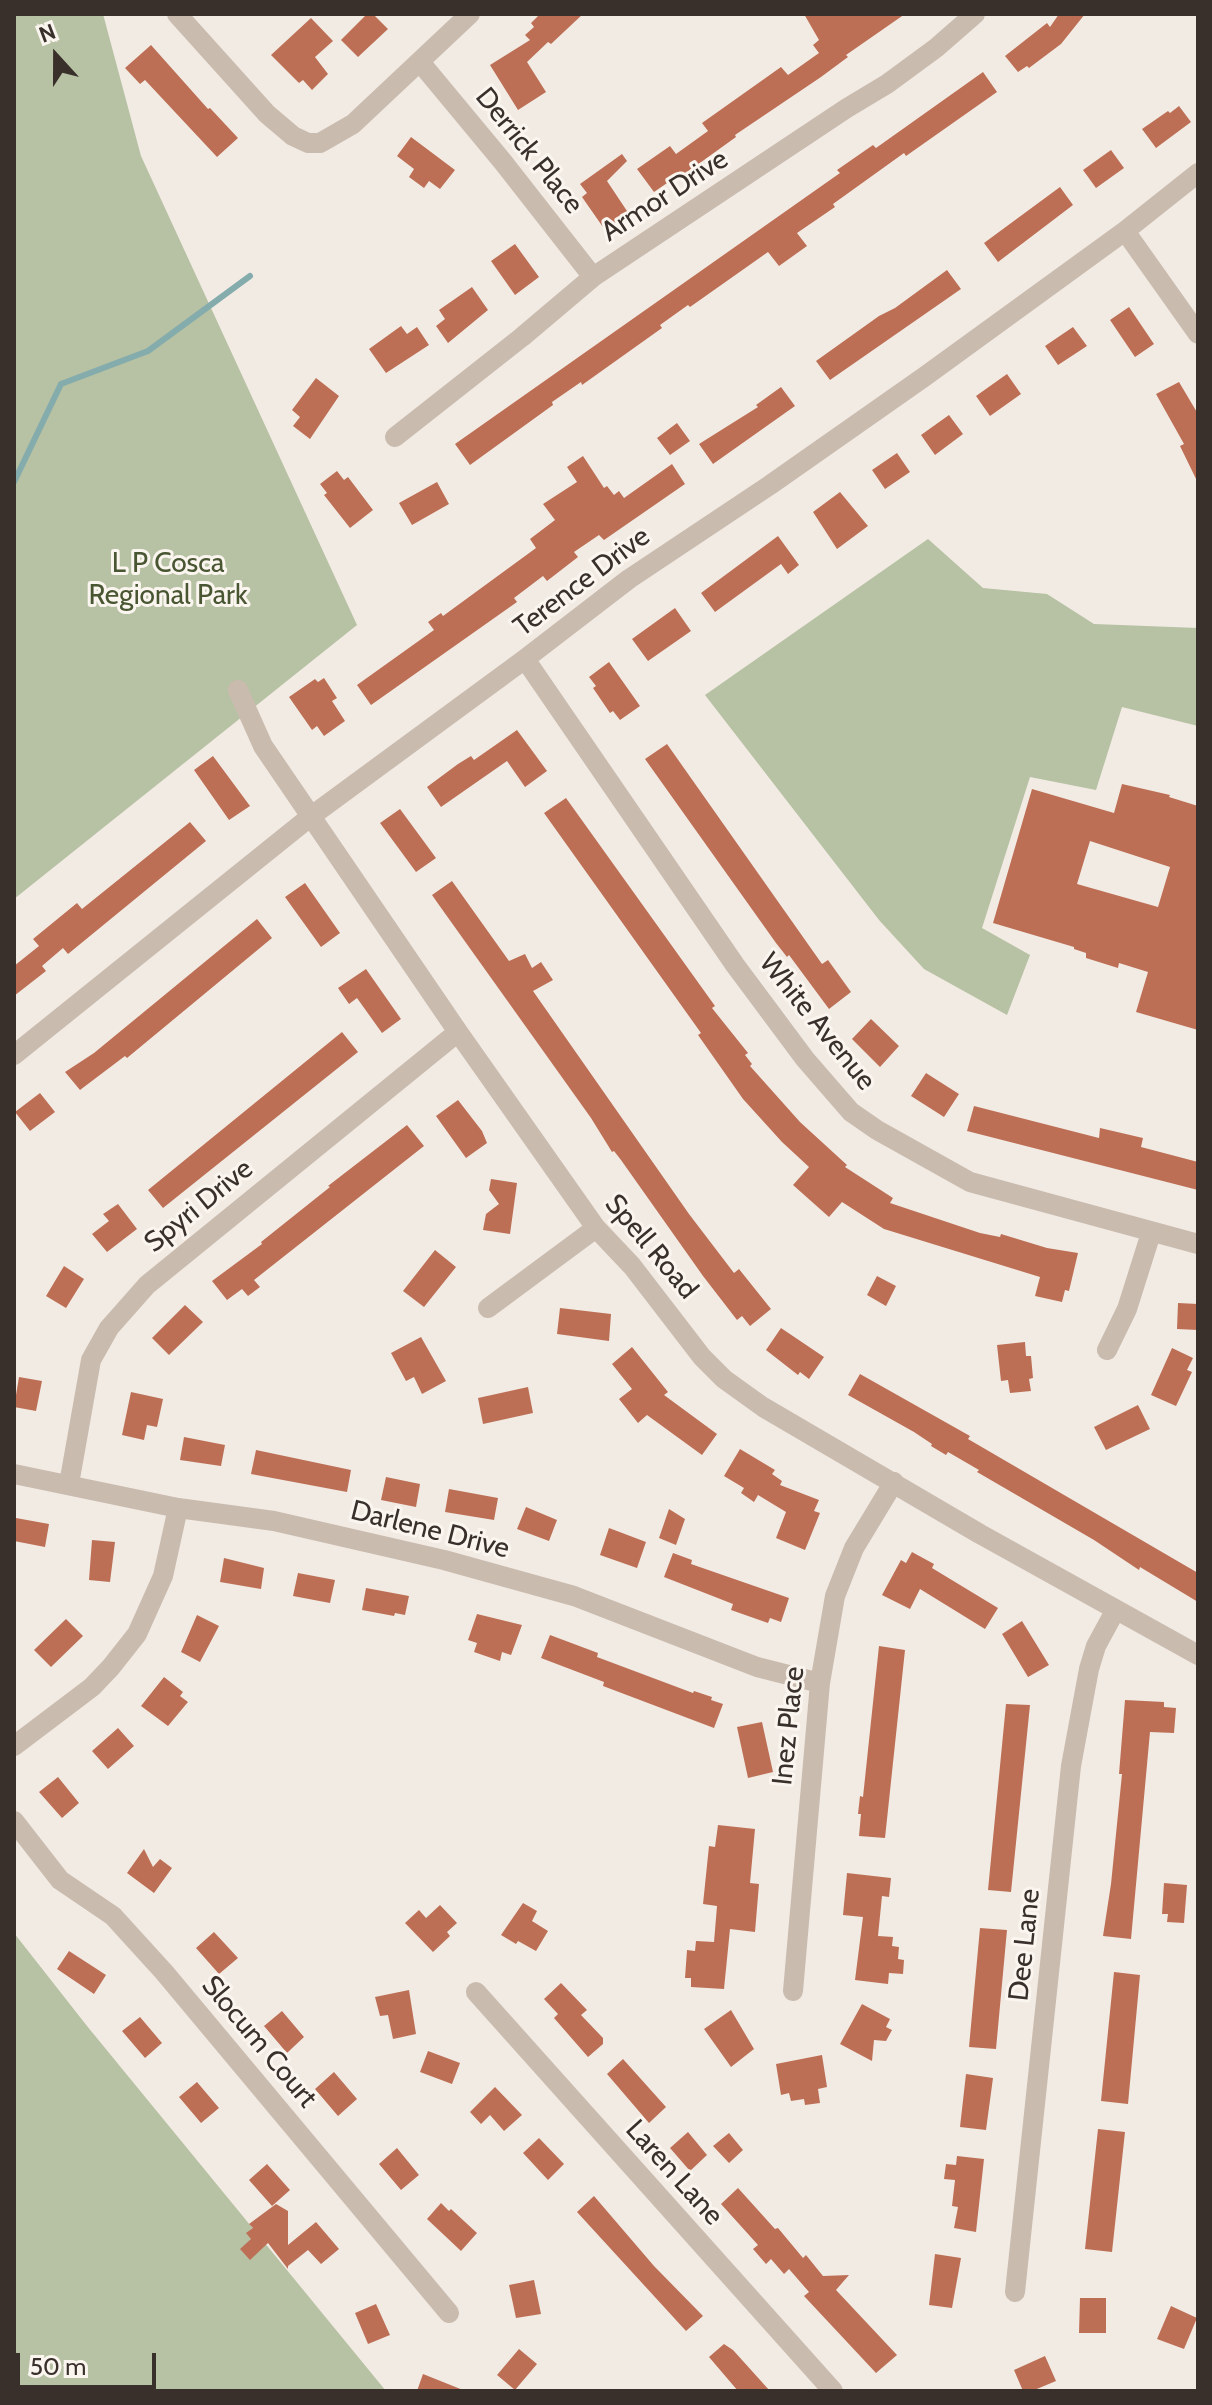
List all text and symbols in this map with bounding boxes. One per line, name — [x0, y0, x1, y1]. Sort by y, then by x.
north arrow — [16, 16, 96, 96]
text: N — [35, 18, 59, 49]
street label: Derrick Place — [468, 81, 590, 221]
street label: Armor Drive — [595, 143, 735, 249]
street label: Terence Drive — [507, 520, 657, 644]
park label: L P Cosca Regional Park — [89, 547, 247, 613]
street label: White Avenue — [752, 947, 882, 1097]
street label: Spyri Drive — [138, 1152, 260, 1260]
street label: Spell Road — [598, 1188, 704, 1306]
street label: Darlene Drive — [347, 1494, 513, 1566]
street label: Inez Place — [766, 1665, 812, 1787]
street label: Dee Lane — [1002, 1887, 1048, 2003]
street label: Slocum Court — [194, 1969, 324, 2115]
street label: Laren Lane — [618, 2114, 730, 2232]
scale bar — [20, 2337, 160, 2387]
text: 50 m — [30, 2352, 86, 2381]

